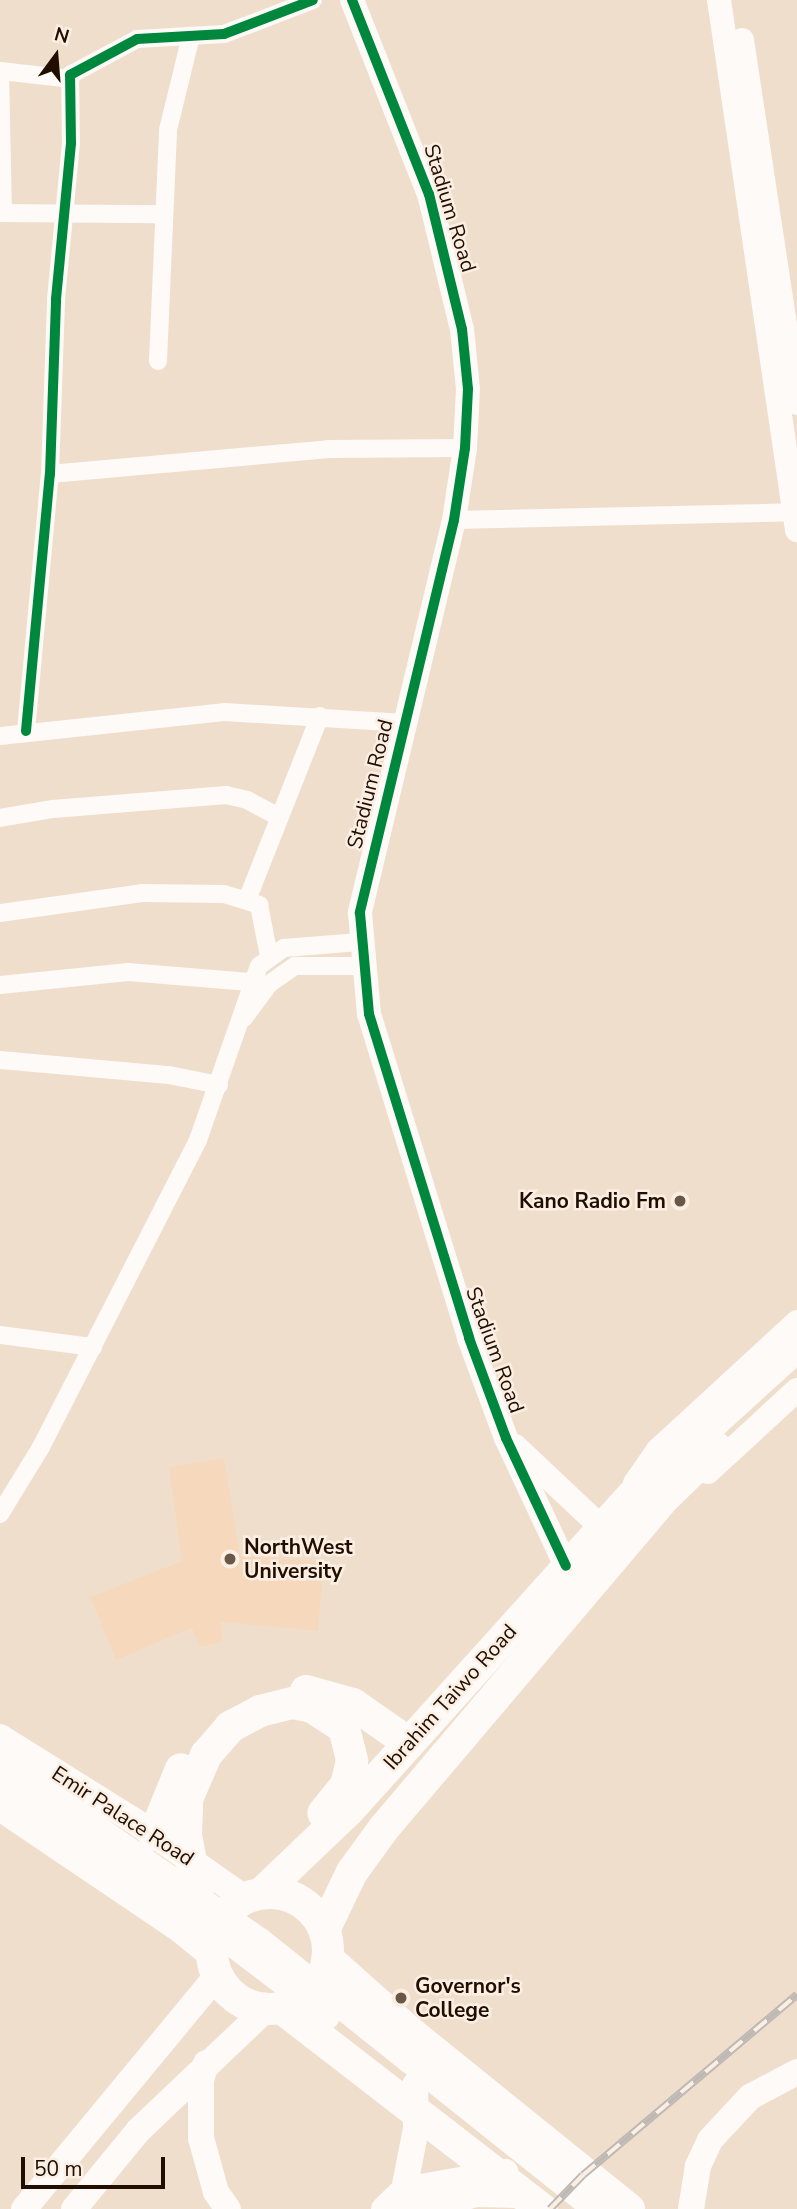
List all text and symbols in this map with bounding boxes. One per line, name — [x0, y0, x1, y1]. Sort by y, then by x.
north arrow — [21, 21, 91, 91]
text: N — [51, 21, 72, 50]
street label: Stadium Road — [419, 141, 481, 275]
street label: Stadium Road — [342, 717, 398, 851]
place label: Kano Radio Fm — [519, 1188, 666, 1214]
marker: Kano Radio Fm — [672, 1193, 688, 1209]
street label: Stadium Road — [461, 1283, 529, 1417]
place label: NorthWest University — [244, 1534, 353, 1584]
marker: NorthWest University — [222, 1551, 238, 1567]
street label: Ibrahim Taiwo Road — [378, 1619, 522, 1775]
street label: Emir Palace Road — [47, 1761, 199, 1871]
place label: Governor's College — [415, 1973, 521, 2023]
marker: Governor's College — [393, 1990, 409, 2006]
scale bar — [24, 2142, 168, 2186]
text: 50 m — [34, 2155, 83, 2183]

